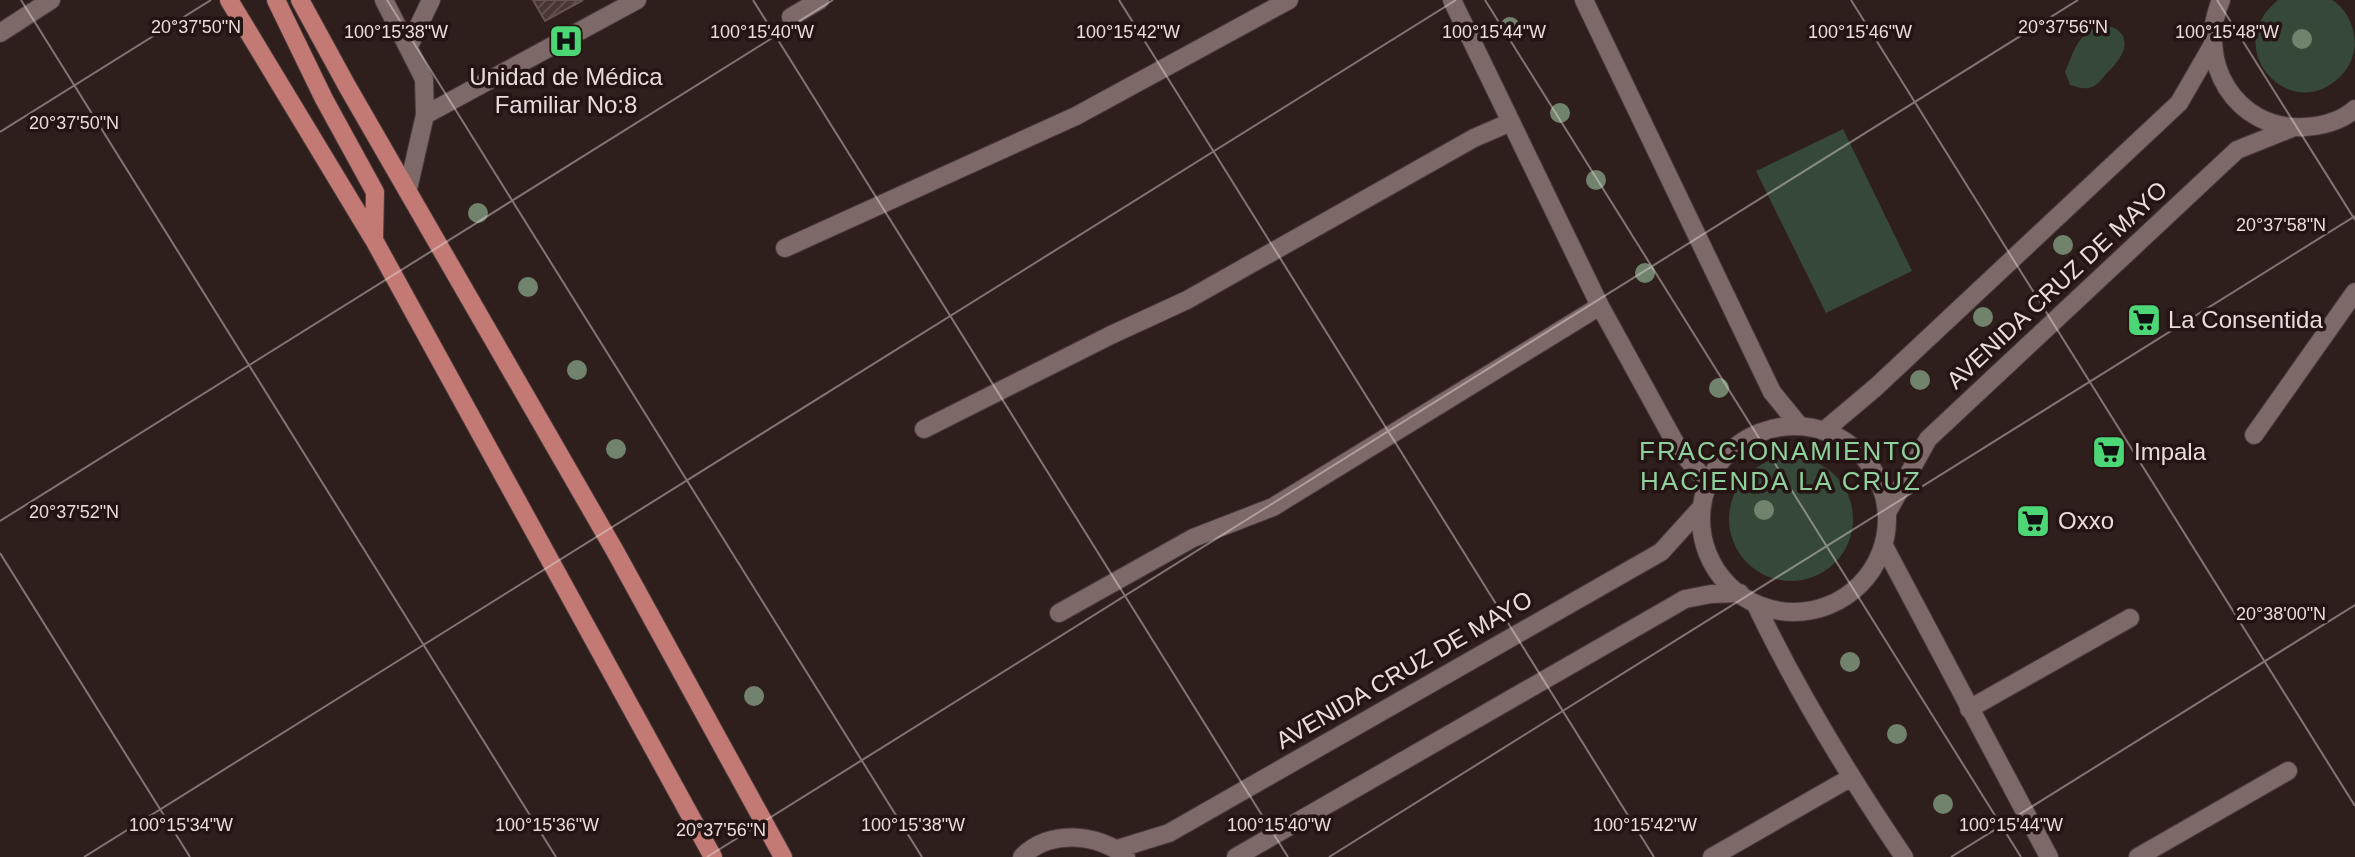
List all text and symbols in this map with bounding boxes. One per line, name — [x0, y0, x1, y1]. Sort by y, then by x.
text: 20°37'50"N — [151, 17, 241, 37]
text: 20°37'56"N — [2018, 17, 2108, 37]
text: 100°15'38"W — [344, 22, 448, 42]
hospital icon: Unidad de Médica Familiar No:8 — [547, 22, 585, 60]
text: 100°15'40"W — [710, 22, 814, 42]
text: 100°15'42"W — [1076, 22, 1180, 42]
text: 100°15'44"W — [1442, 22, 1546, 42]
text: 100°15'46"W — [1808, 22, 1912, 42]
text: 100°15'48"W — [2175, 22, 2279, 42]
place label: Unidad de Médica Familiar No:8 — [469, 63, 663, 118]
text: 20°37'50"N — [29, 113, 119, 133]
street label: AVENIDA CRUZ DE MAYO — [1941, 175, 2172, 394]
text: 20°37'58"N — [2236, 215, 2326, 235]
supermarket icon: La Consentida — [2125, 301, 2163, 339]
place label: La Consentida — [2168, 306, 2323, 333]
supermarket icon: Impala — [2090, 433, 2128, 471]
district label: FRACCIONAMIENTO HACIENDA LA CRUZ — [1639, 436, 1923, 496]
place label: Impala — [2134, 438, 2207, 465]
text: 20°37'52"N — [29, 502, 119, 522]
supermarket icon: Oxxo — [2014, 502, 2052, 540]
place label: Oxxo — [2058, 507, 2114, 534]
street label: AVENIDA CRUZ DE MAYO — [1271, 585, 1537, 754]
text: 20°38'00"N — [2236, 604, 2326, 624]
text: 100°15'34"W — [129, 815, 233, 835]
text: 100°15'36"W — [495, 815, 599, 835]
text: 100°15'38"W — [861, 815, 965, 835]
text: 100°15'40"W — [1227, 815, 1331, 835]
text: 100°15'42"W — [1593, 815, 1697, 835]
text: 100°15'44"W — [1959, 815, 2063, 835]
text: 20°37'56"N — [676, 820, 766, 840]

